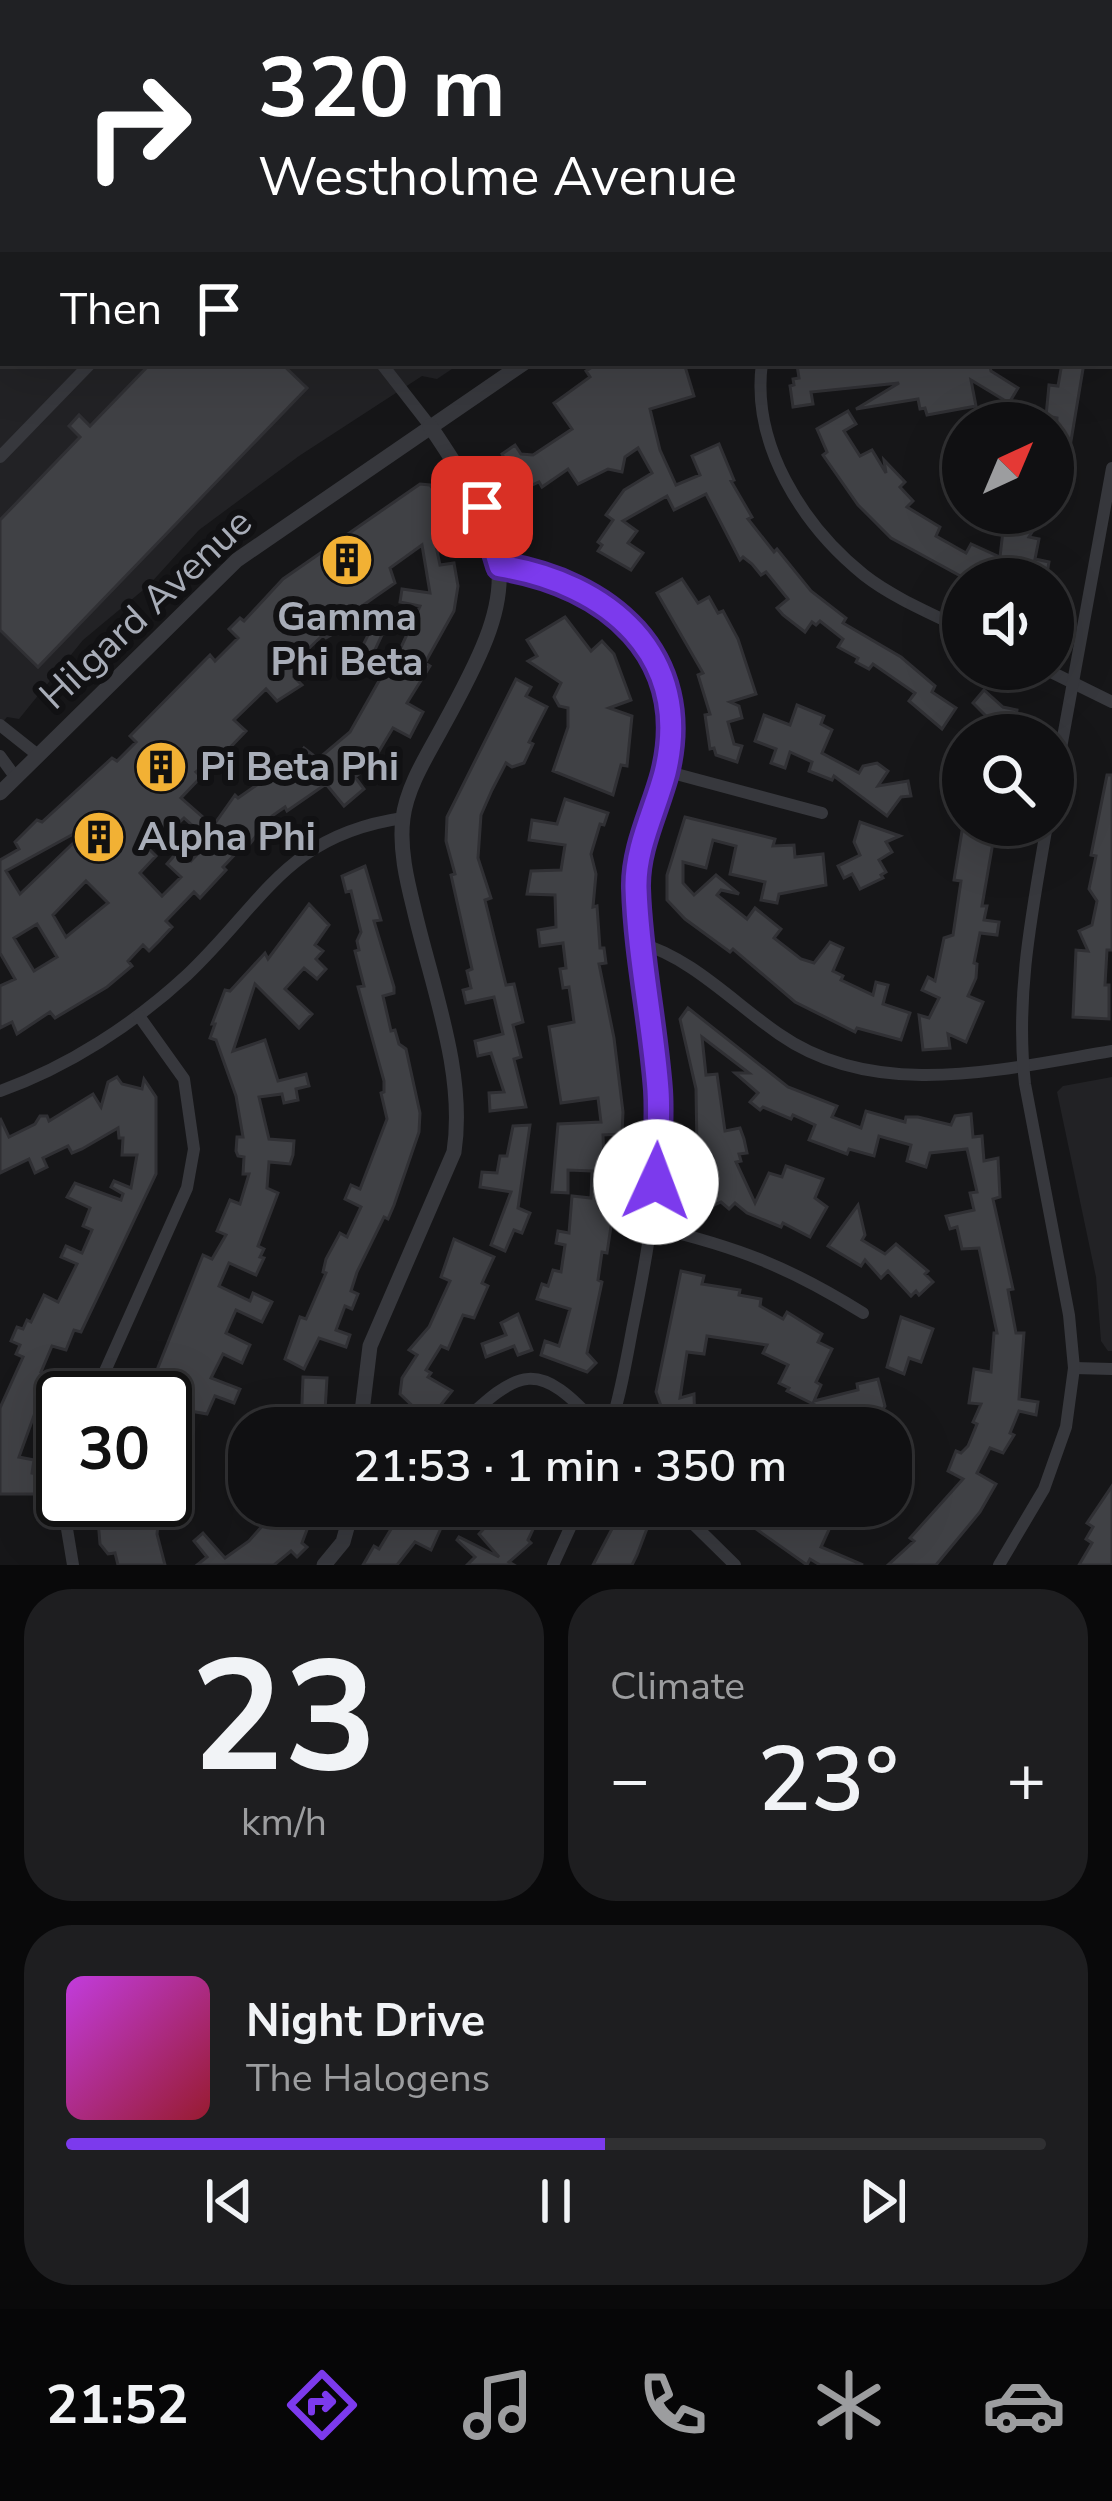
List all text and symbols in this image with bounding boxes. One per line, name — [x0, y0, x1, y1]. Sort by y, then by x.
text: 320 m — [258, 31, 506, 146]
icon: right — [60, 48, 216, 204]
text: Westholme Avenue — [258, 140, 737, 214]
icon: arrive — [186, 276, 252, 342]
text: Then — [60, 279, 162, 340]
north arrow — [942, 402, 1074, 534]
map controls — [942, 402, 1074, 846]
pin — [431, 456, 533, 558]
icon: arrive — [449, 474, 515, 540]
street label: Hilgard Avenue — [28, 497, 264, 721]
building icon: Gamma Phi Beta — [319, 532, 375, 588]
button: sound — [942, 558, 1074, 690]
place label: Gamma Phi Beta — [271, 591, 423, 689]
button: search — [942, 714, 1074, 846]
building icon: Pi Beta Phi — [133, 739, 189, 795]
place label: Pi Beta Phi — [200, 741, 399, 794]
building icon: Alpha Phi — [71, 809, 127, 865]
place label: Alpha Phi — [138, 811, 316, 864]
position arrow — [593, 1119, 719, 1245]
speed limit sign: 30 — [36, 1371, 192, 1527]
text: 21:53 · 1 min · 350 m — [353, 1436, 787, 1497]
text: 23 — [190, 1611, 378, 1824]
text: Climate — [610, 1660, 745, 1713]
text: 23° — [757, 1719, 899, 1842]
text: − — [610, 1735, 650, 1825]
text: + — [1006, 1735, 1046, 1825]
text: km/h — [241, 1796, 327, 1849]
text: Night Drive — [246, 1991, 485, 2052]
text: The Halogens — [246, 2052, 490, 2105]
icon: previous — [196, 2168, 262, 2234]
icon: pause — [523, 2168, 589, 2234]
icon: next — [850, 2168, 916, 2234]
icon: directions — [280, 2363, 364, 2447]
icon: music — [456, 2363, 540, 2447]
icon: phone — [631, 2363, 715, 2447]
icon: climate — [807, 2363, 891, 2447]
icon: car — [982, 2363, 1066, 2447]
text: 21:52 — [46, 2368, 189, 2442]

